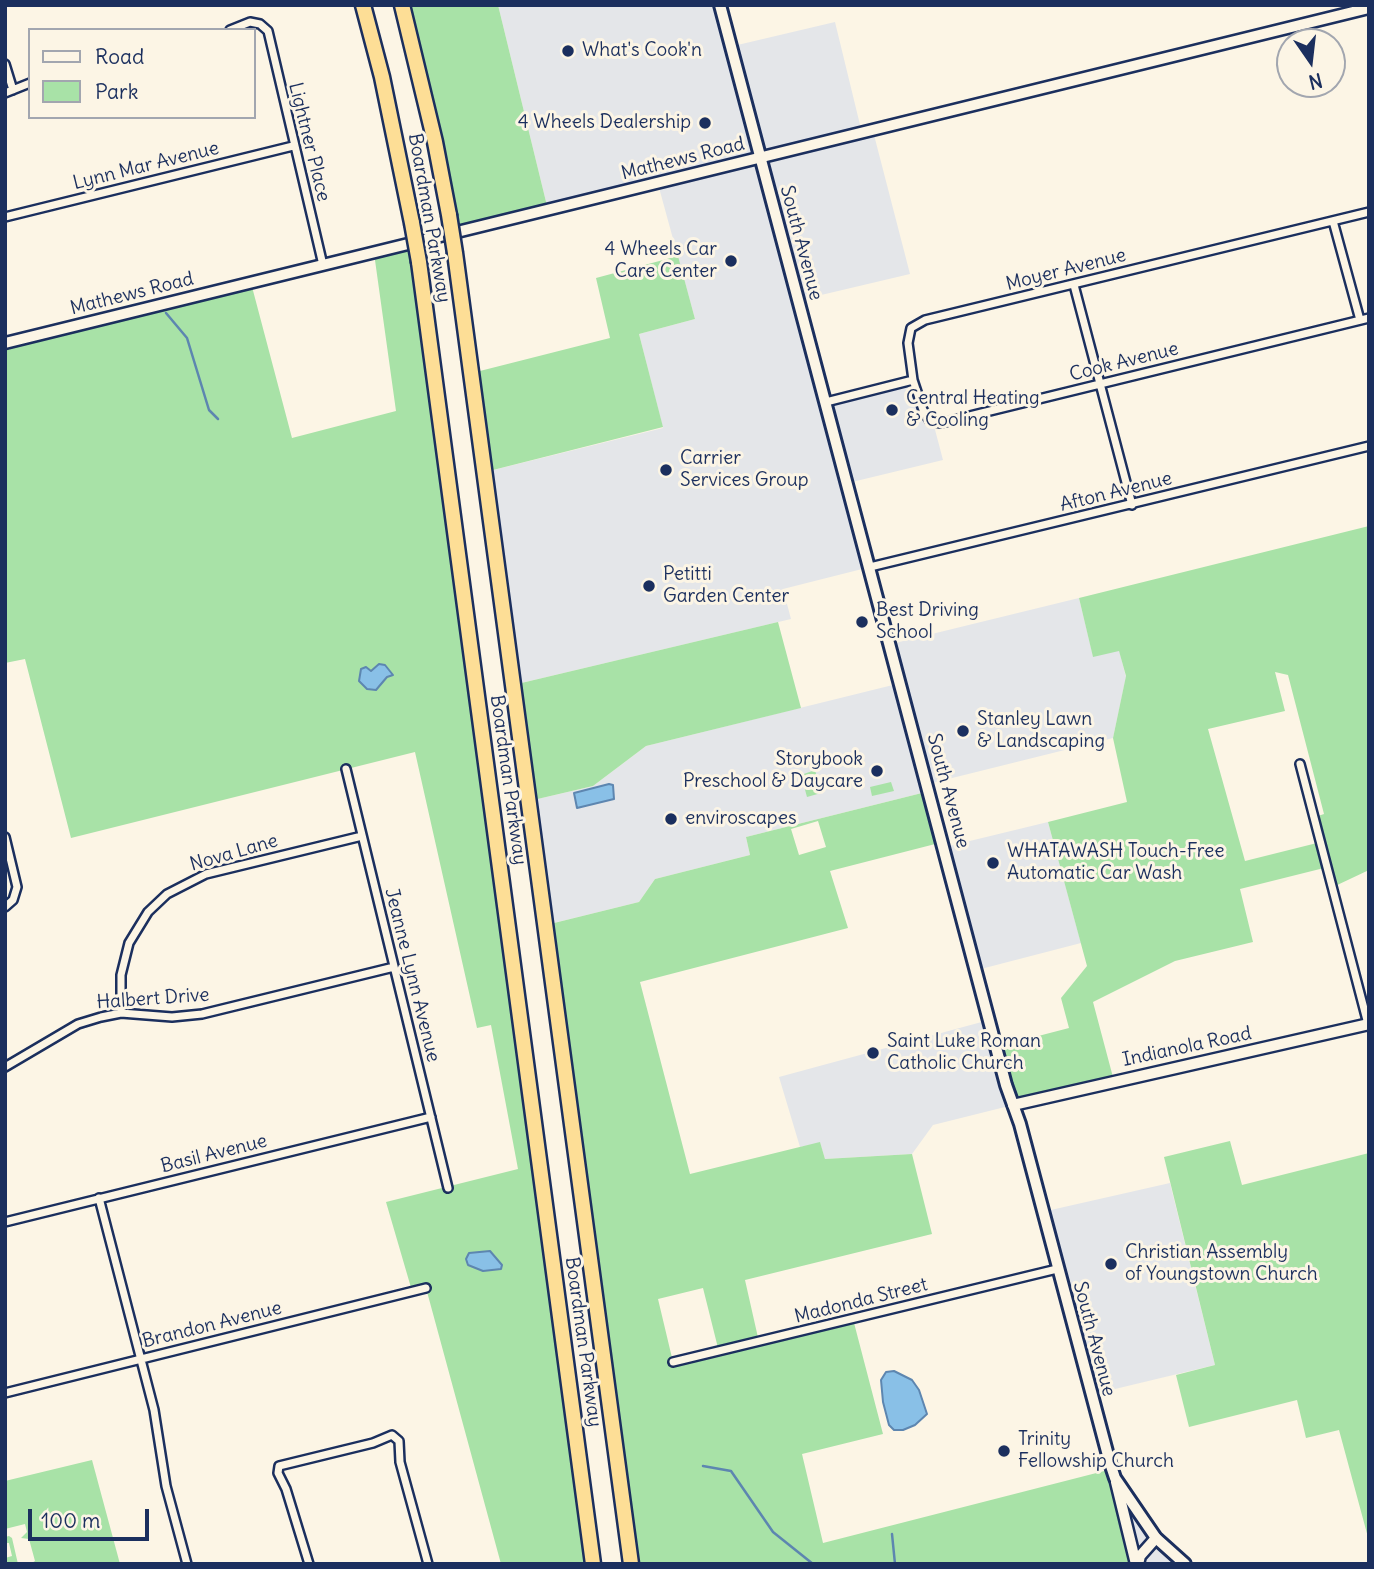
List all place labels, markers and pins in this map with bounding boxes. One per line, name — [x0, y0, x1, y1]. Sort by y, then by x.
place label: What's Cook'n — [582, 40, 702, 62]
marker: What's Cook'n — [560, 43, 576, 59]
place label: 4 Wheels Dealership — [518, 112, 691, 134]
marker: 4 Wheels Dealership — [697, 115, 713, 131]
place label: 4 Wheels Car Care Center — [604, 239, 717, 283]
marker: 4 Wheels Car Care Center — [723, 253, 739, 269]
place label: Central Heating & Cooling — [906, 388, 1040, 432]
marker: Central Heating & Cooling — [884, 402, 900, 418]
place label: Carrier Services Group — [680, 448, 809, 492]
marker: Carrier Services Group — [658, 462, 674, 478]
place label: Petitti Garden Center — [663, 564, 789, 608]
marker: Petitti Garden Center — [641, 578, 657, 594]
place label: Best Driving School — [876, 600, 979, 644]
marker: Best Driving School — [854, 614, 870, 630]
place label: Stanley Lawn & Landscaping — [977, 709, 1105, 753]
marker: Stanley Lawn & Landscaping — [955, 723, 971, 739]
place label: Storybook Preschool & Daycare — [683, 749, 863, 793]
marker: Storybook Preschool & Daycare — [869, 763, 885, 779]
place label: enviroscapes — [685, 808, 797, 830]
marker: enviroscapes — [663, 811, 679, 827]
place label: WHATAWASH Touch-Free Automatic Car Wash — [1007, 841, 1224, 885]
marker: WHATAWASH Touch-Free Automatic Car Wash — [985, 855, 1001, 871]
place label: Saint Luke Roman Catholic Church — [887, 1031, 1041, 1075]
marker: Saint Luke Roman Catholic Church — [865, 1045, 881, 1061]
place label: Christian Assembly of Youngstown Church — [1125, 1242, 1318, 1286]
marker: Christian Assembly of Youngstown Church — [1103, 1256, 1119, 1272]
place label: Trinity Fellowship Church — [1018, 1429, 1174, 1473]
marker: Trinity Fellowship Church — [996, 1443, 1012, 1459]

